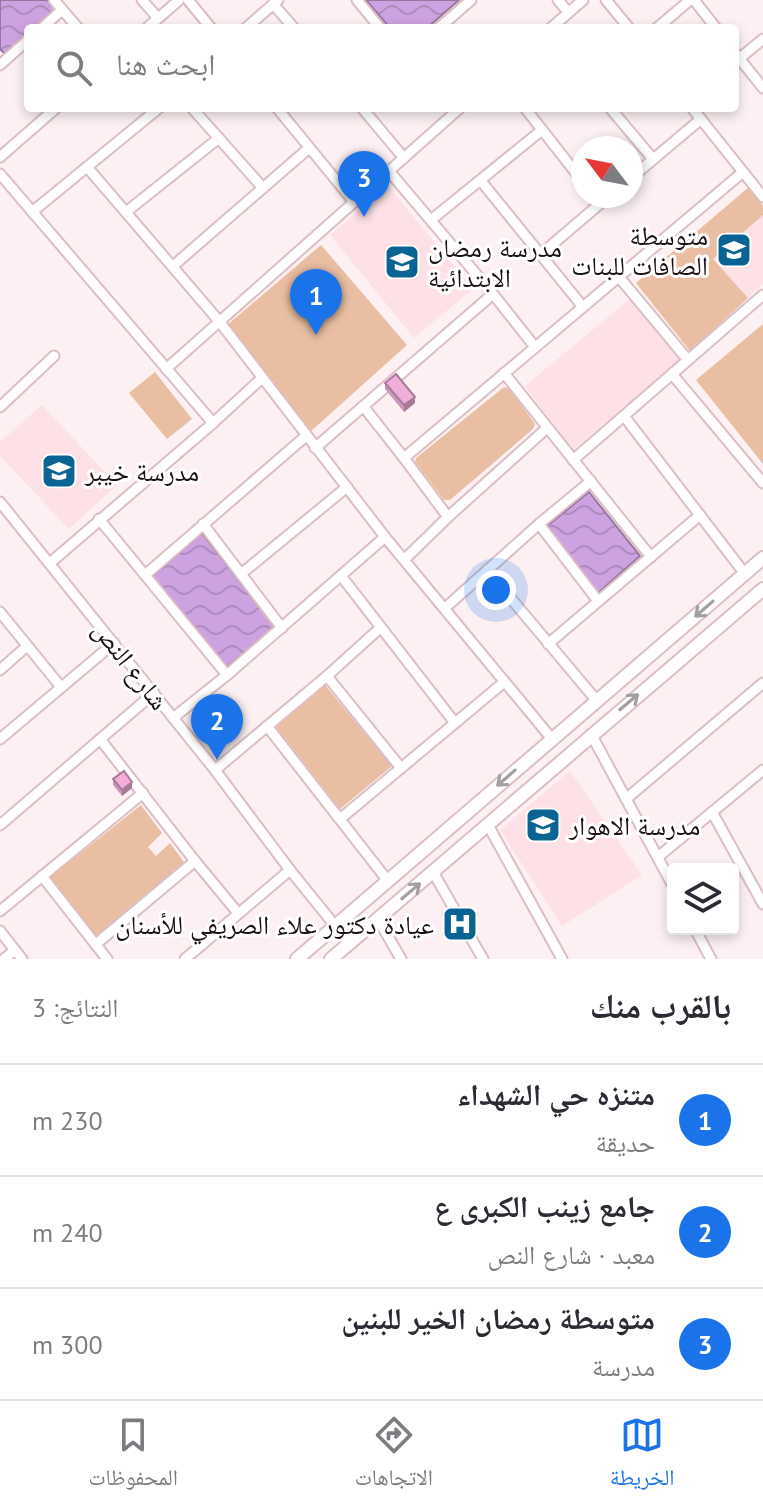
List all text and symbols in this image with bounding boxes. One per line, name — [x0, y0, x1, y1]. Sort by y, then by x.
search box — [24, 24, 739, 112]
text: ابحث هنا — [116, 44, 215, 83]
icon: search — [52, 46, 96, 90]
north arrow — [571, 136, 643, 208]
pin: 3 — [338, 151, 390, 217]
place label: متوسطة الصافات للبنات — [571, 219, 708, 282]
place label: مدرسة رمضان الابتدائية — [428, 231, 562, 294]
school or university icon: متوسطة الصافات للبنات — [715, 231, 753, 269]
school or university icon: مدرسة رمضان الابتدائية — [383, 243, 421, 281]
pin: 1 — [290, 269, 342, 335]
school or university icon: مدرسة خيبر — [40, 452, 78, 490]
place label: مدرسة خيبر — [84, 455, 199, 488]
your location — [476, 570, 516, 610]
one-way arrow — [694, 600, 714, 618]
street label: شارع النص — [86, 614, 176, 716]
one-way arrow — [619, 693, 639, 711]
pin: 2 — [191, 694, 243, 760]
one-way arrow — [497, 769, 517, 787]
school or university icon: مدرسة الاهوار — [524, 806, 562, 844]
place label: مدرسة الاهوار — [568, 809, 700, 842]
map controls — [667, 863, 739, 935]
button: layers — [667, 863, 739, 935]
one-way arrow — [401, 882, 421, 900]
hospital icon: عيادة دكتور علاء الصريفي للأسنان — [441, 905, 479, 943]
place label: عيادة دكتور علاء الصريفي للأسنان — [115, 908, 434, 945]
text: بالقرب منك — [590, 983, 731, 1027]
text: النتائج: 3 — [32, 991, 119, 1024]
text: متنزه حي الشهداء — [457, 1074, 655, 1113]
text: 230 m — [32, 1104, 103, 1137]
text: 1 — [698, 1104, 712, 1137]
text: حديقة — [595, 1126, 655, 1159]
text: جامع زينب الكبرى ع — [434, 1186, 655, 1225]
text: 240 m — [32, 1216, 103, 1249]
text: 2 — [698, 1216, 712, 1249]
text: معبد · شارع النص — [487, 1238, 655, 1271]
text: متوسطة رمضان الخير للبنين — [341, 1298, 655, 1337]
text: 300 m — [32, 1328, 103, 1361]
text: 3 — [698, 1328, 712, 1361]
text: مدرسة — [592, 1350, 655, 1383]
tab: المحفوظات — [88, 1413, 178, 1499]
tab: الاتجاهات — [355, 1413, 433, 1499]
tab: الخريطة — [610, 1413, 675, 1499]

